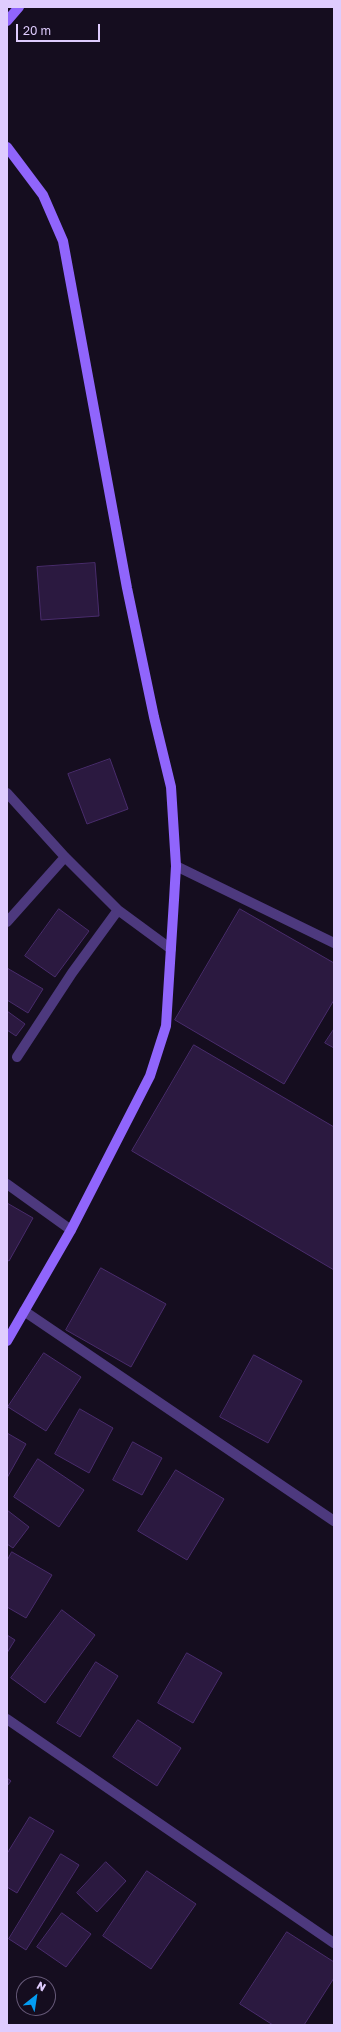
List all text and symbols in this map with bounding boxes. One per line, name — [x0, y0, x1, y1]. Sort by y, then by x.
scale bar — [18, 16, 102, 42]
text: 20 m — [23, 23, 51, 38]
north arrow — [16, 1976, 56, 2016]
text: N — [35, 1978, 49, 1994]

